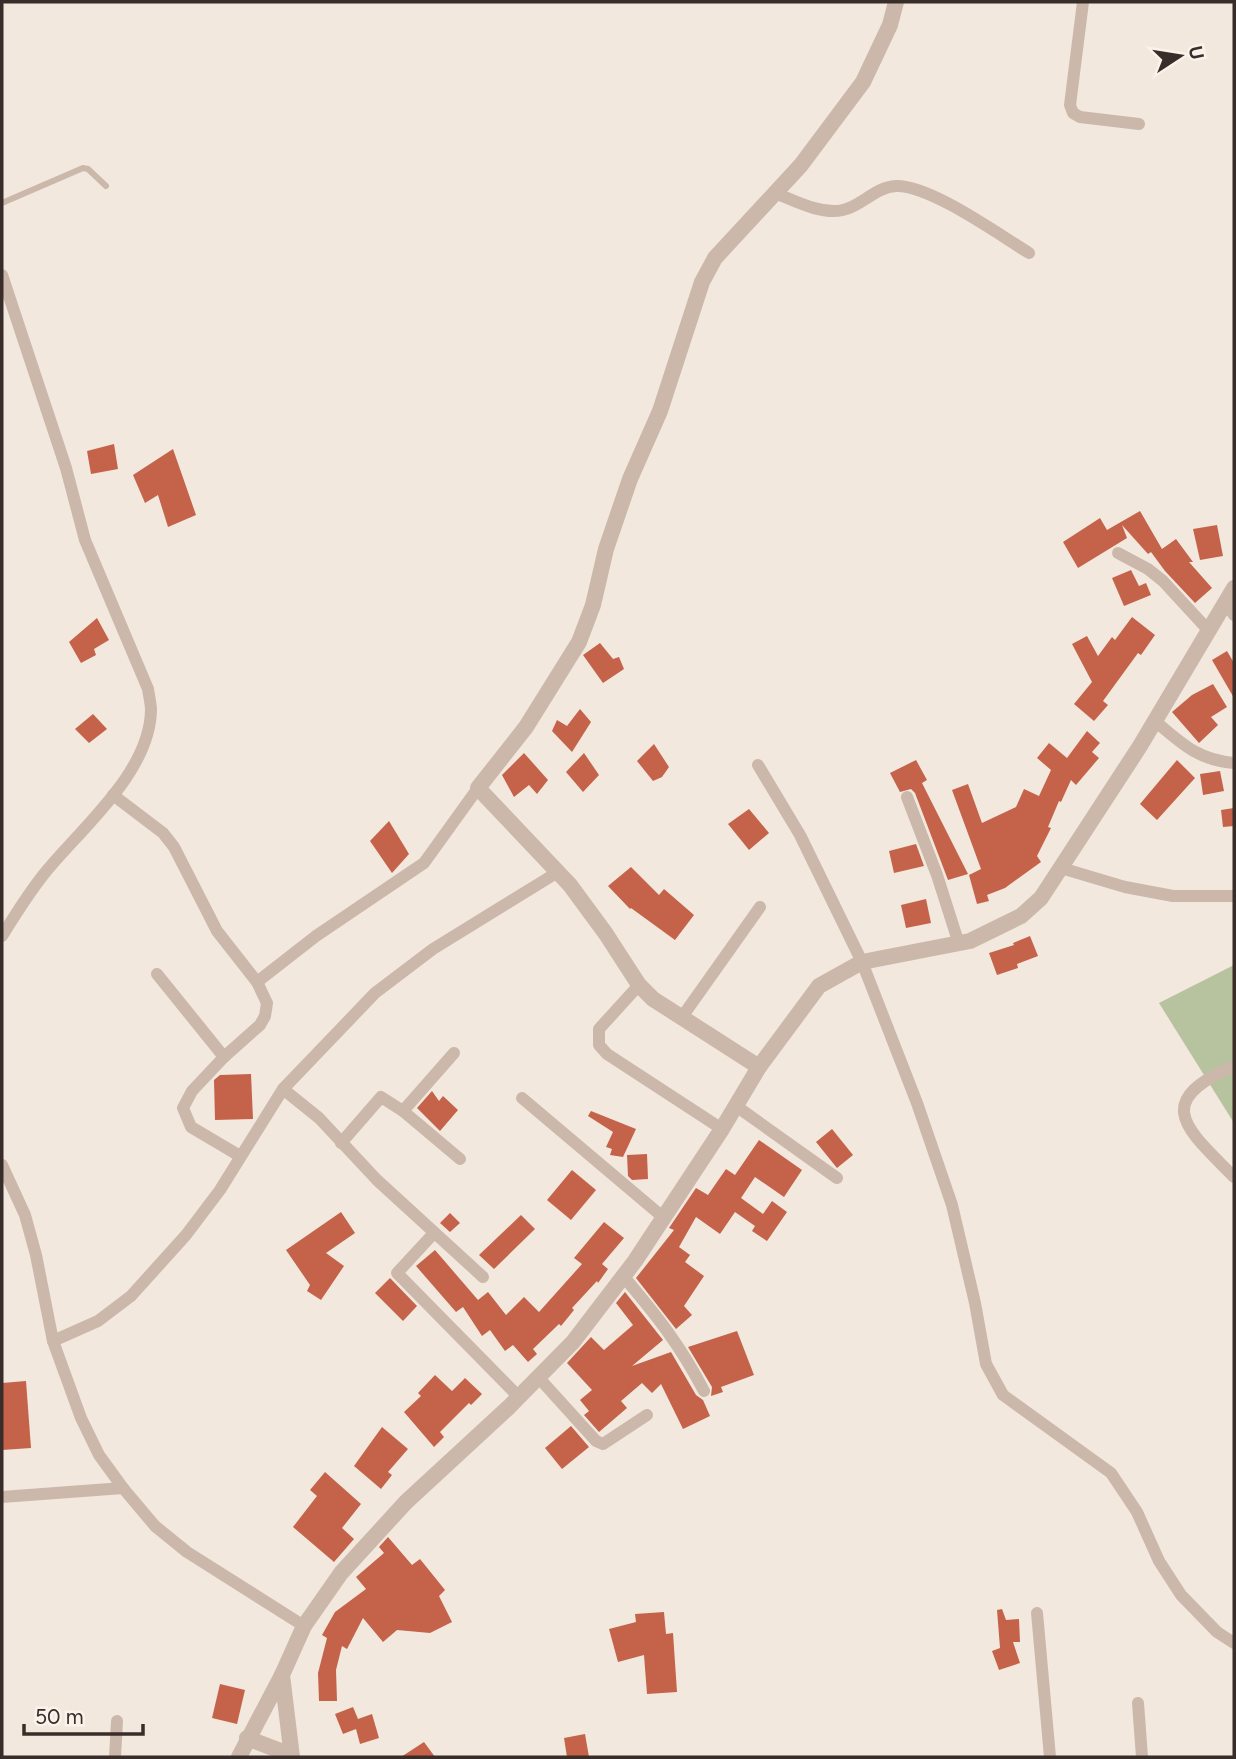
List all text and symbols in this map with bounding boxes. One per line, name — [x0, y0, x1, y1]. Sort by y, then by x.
north arrow — [1145, 21, 1215, 91]
text: U — [1183, 44, 1209, 62]
scale bar — [24, 1692, 144, 1736]
text: 50 m — [35, 1704, 84, 1729]

